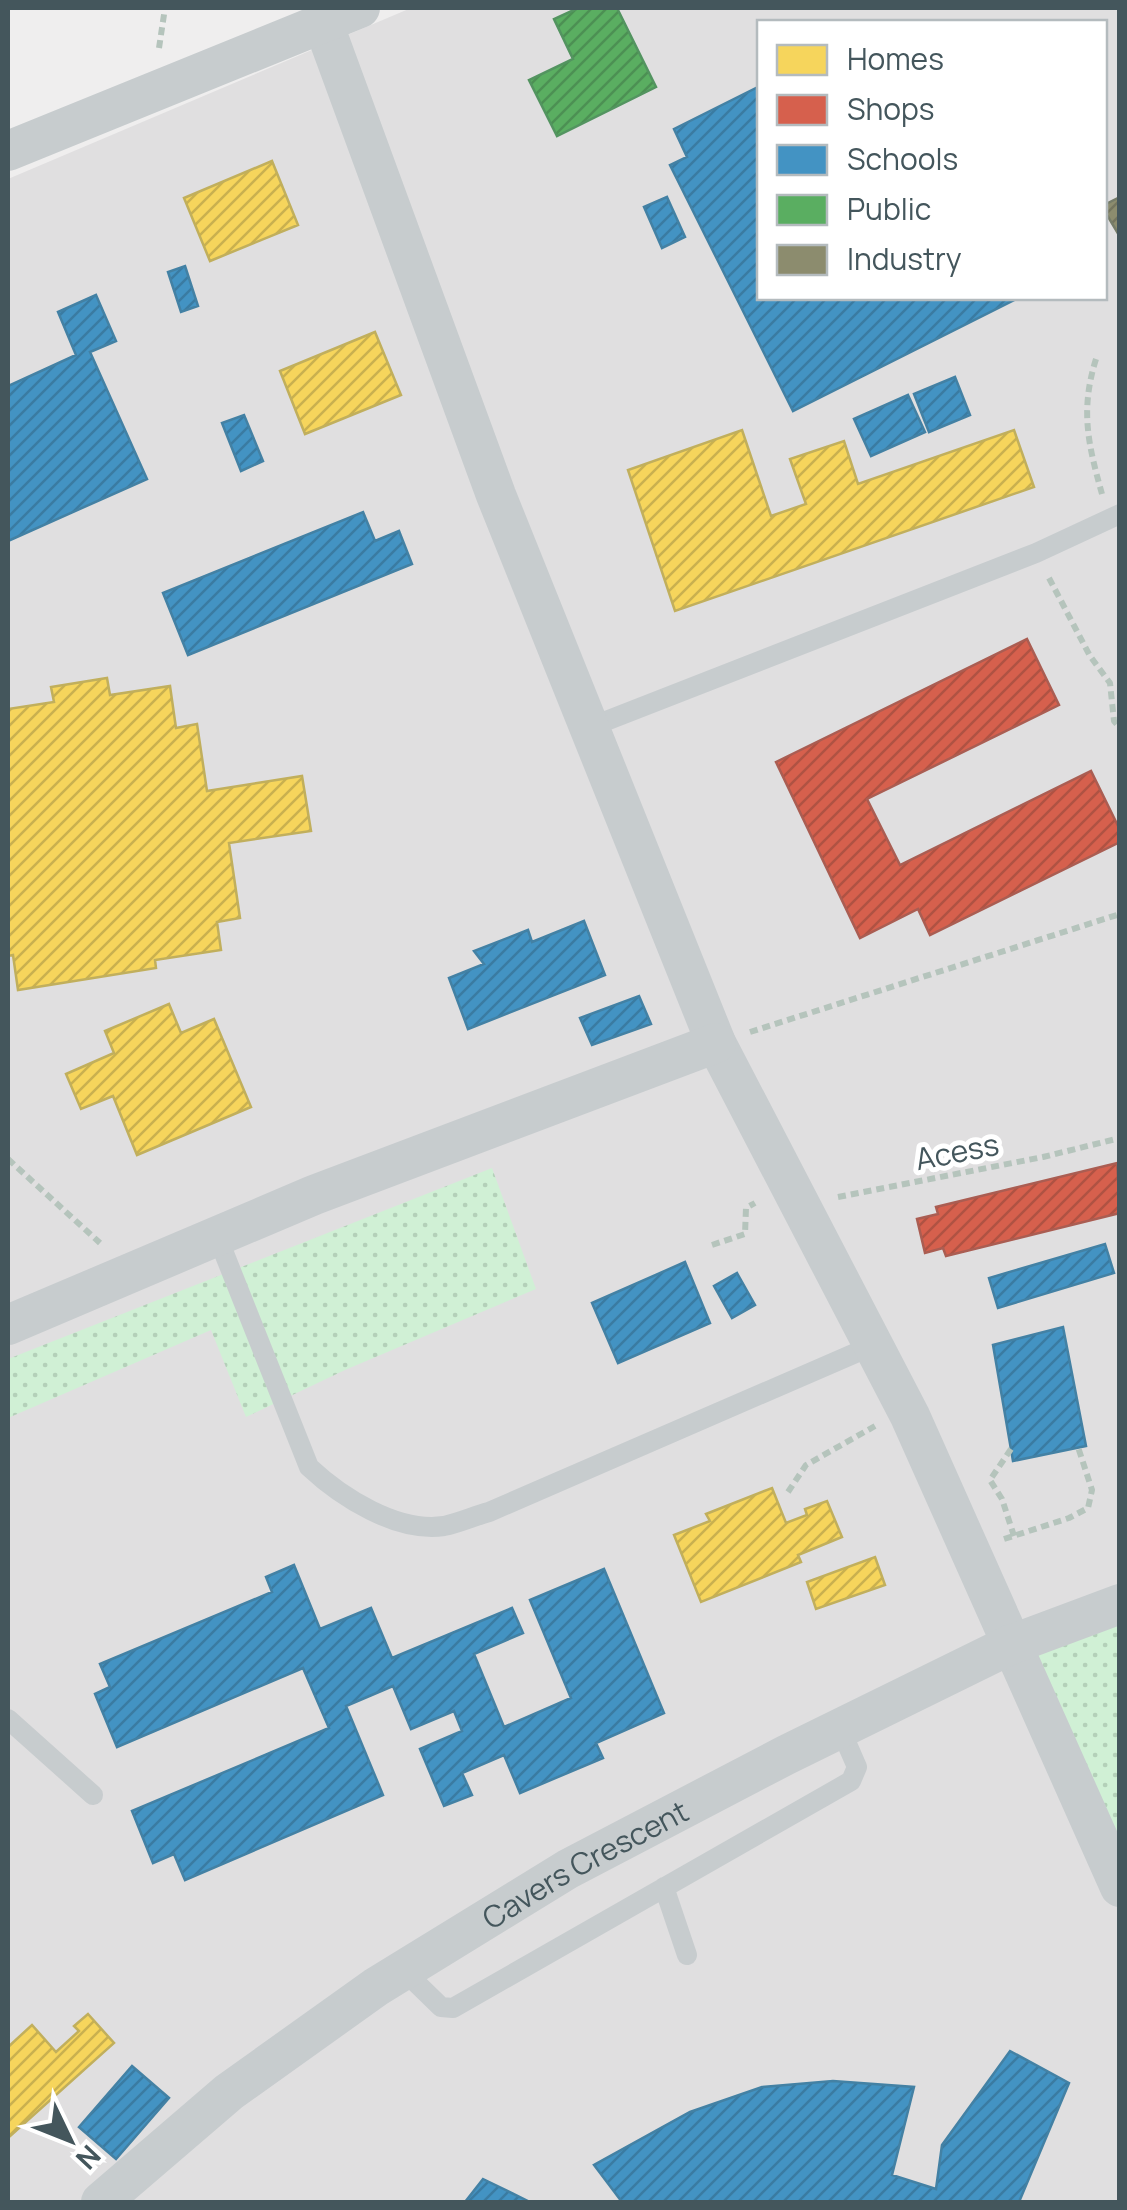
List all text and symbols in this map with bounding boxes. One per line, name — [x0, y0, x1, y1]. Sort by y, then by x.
legend — [757, 20, 1107, 300]
text: Homes — [847, 38, 944, 79]
text: Shops — [847, 88, 934, 129]
text: Schools — [847, 138, 958, 179]
text: Public — [847, 188, 931, 229]
text: Industry — [847, 238, 962, 279]
street label: Acess — [912, 1123, 1002, 1179]
street label: Cavers Crescent — [474, 1790, 695, 1938]
north arrow — [20, 2090, 120, 2190]
text: N — [68, 2137, 110, 2178]

